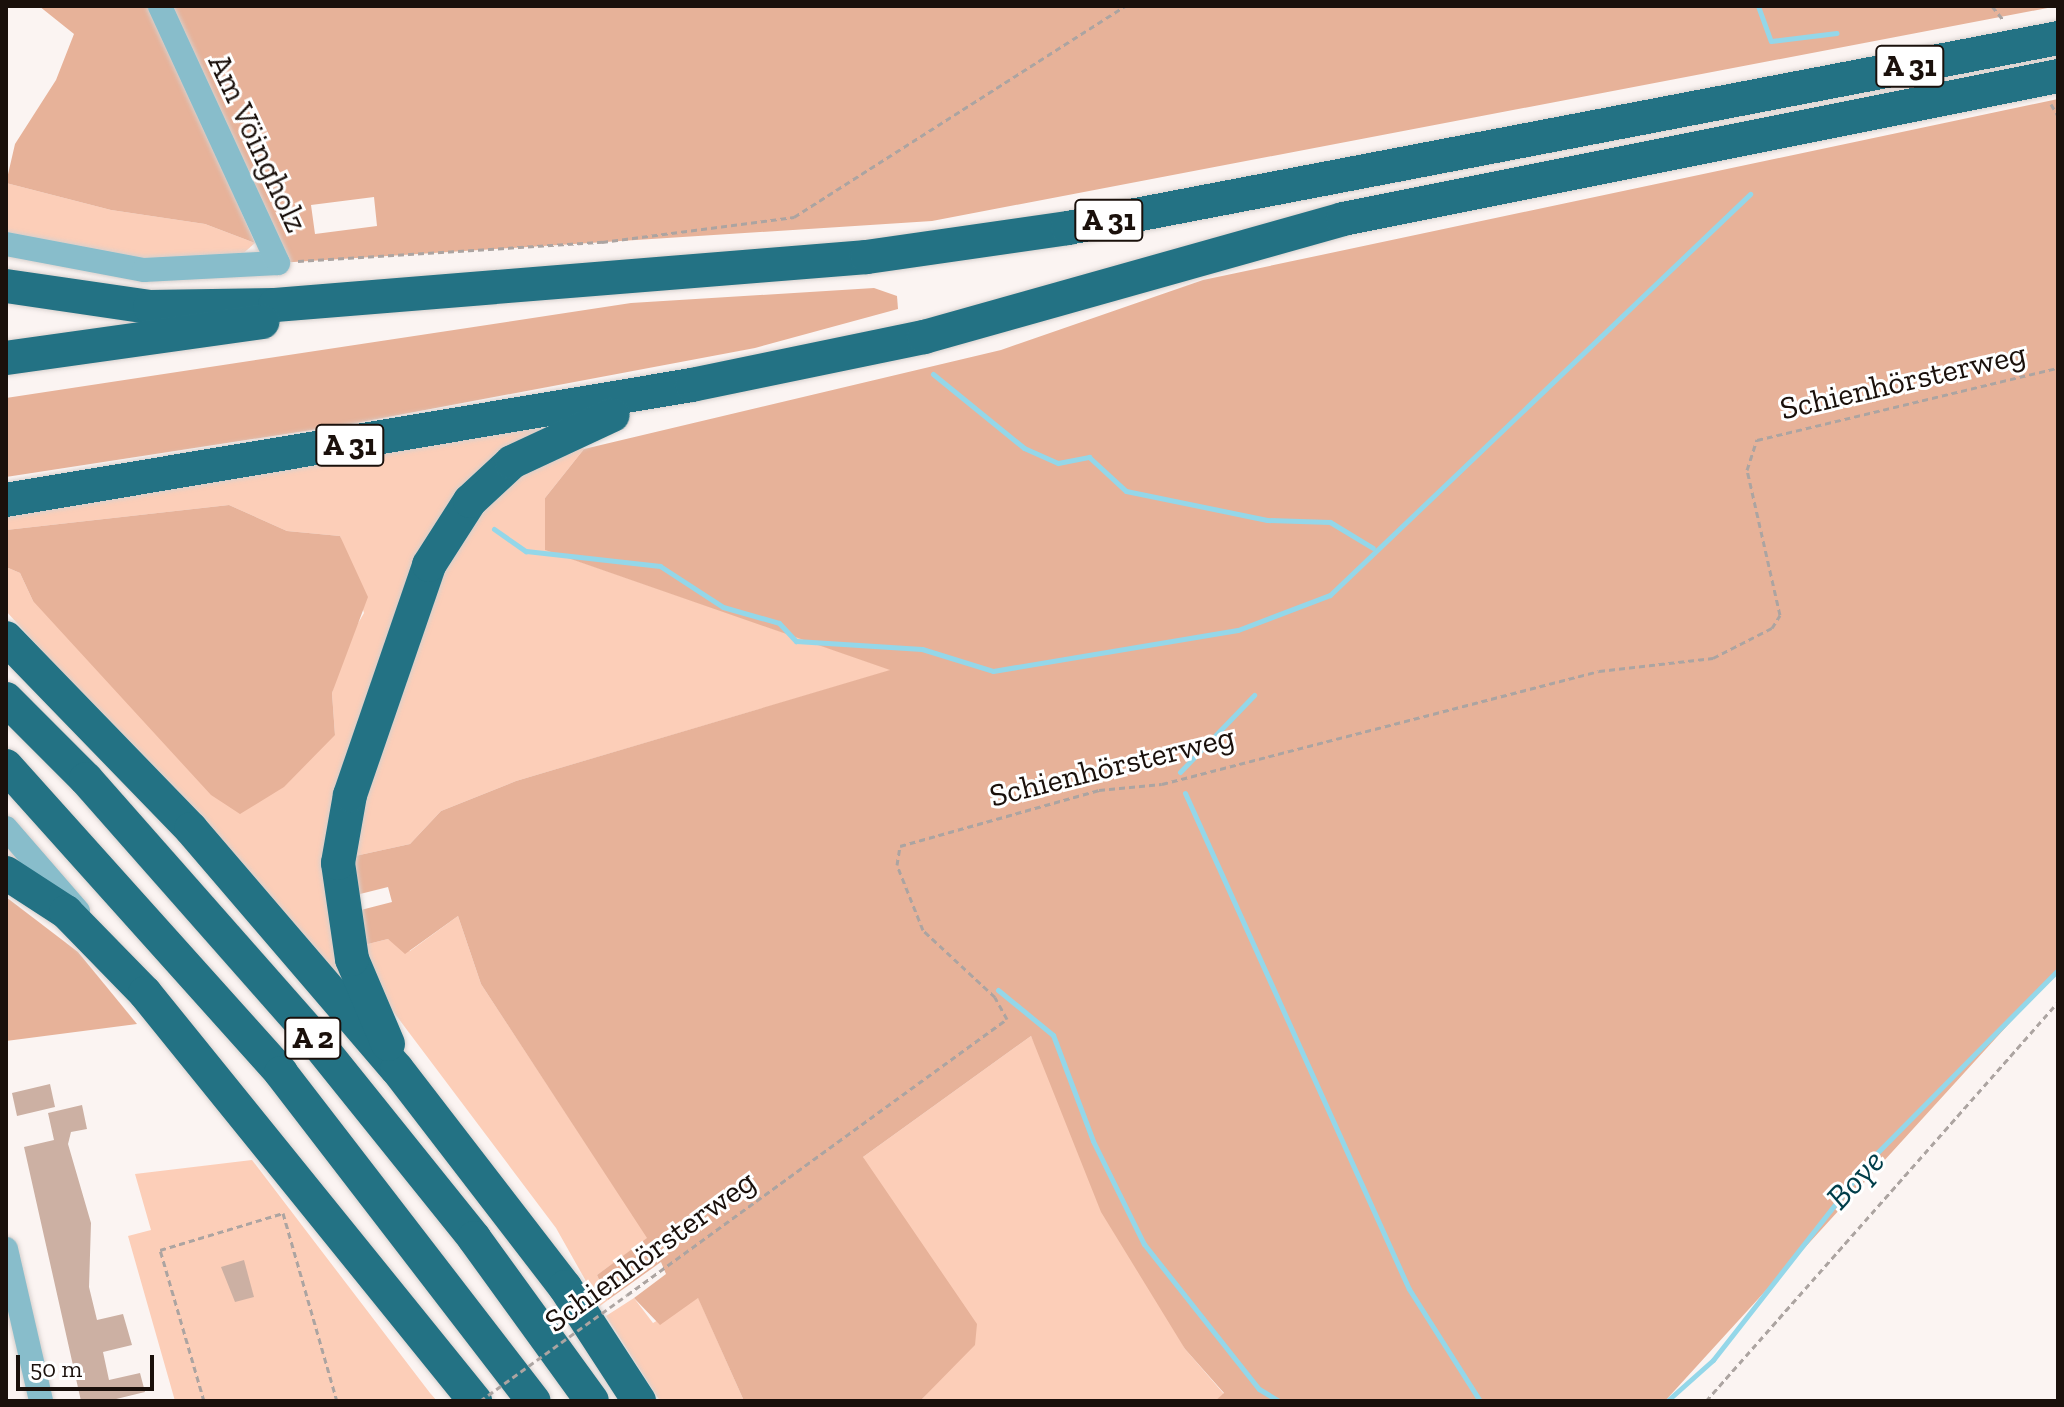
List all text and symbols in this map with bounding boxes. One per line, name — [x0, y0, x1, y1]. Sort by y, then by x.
road number: A 31 — [1874, 40, 1946, 92]
street label: Am Vöingholz — [200, 47, 316, 239]
road number: A 31 — [1073, 194, 1145, 246]
street label: Schienhörsterweg — [1776, 334, 2030, 428]
road number: A 31 — [314, 419, 386, 471]
street label: Schienhörsterweg — [986, 717, 1238, 815]
road number: A 2 — [283, 1012, 343, 1064]
water label: Boye — [1817, 1141, 1893, 1217]
street label: Schienhörsterweg — [537, 1162, 763, 1340]
scale bar — [20, 1339, 158, 1389]
text: 50 m — [30, 1354, 82, 1383]

